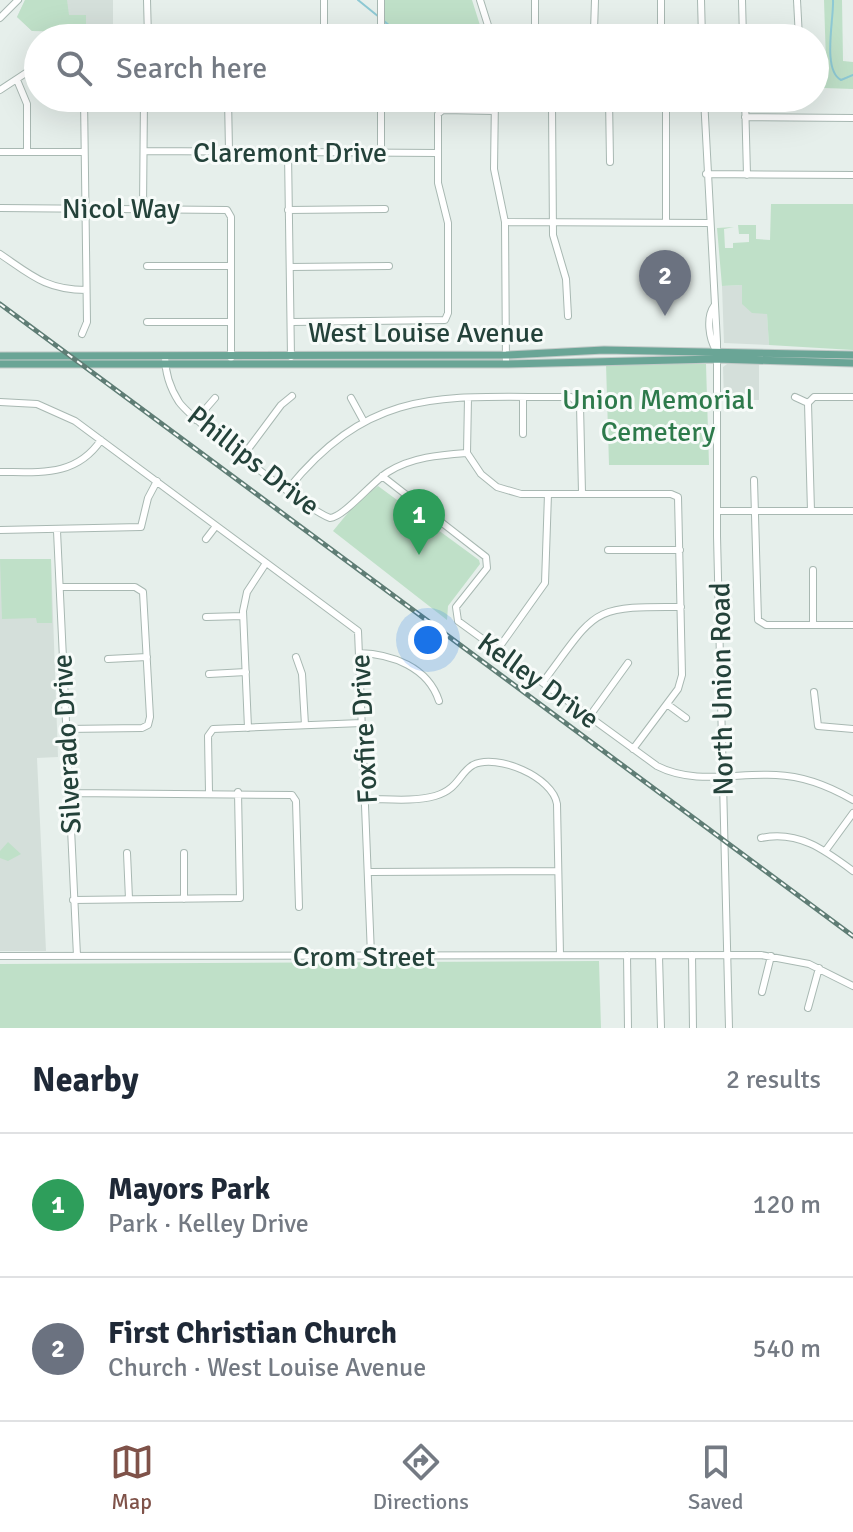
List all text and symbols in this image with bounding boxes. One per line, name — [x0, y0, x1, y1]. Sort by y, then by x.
search box — [24, 24, 829, 112]
icon: search — [52, 46, 96, 90]
text: Search here — [116, 50, 267, 87]
street label: Claremont Drive — [193, 136, 387, 170]
street label: Nicol Way — [62, 192, 180, 226]
pin: 2 — [639, 250, 691, 316]
street label: West Louise Avenue — [308, 316, 544, 350]
park label: Union Memorial Cemetery — [562, 383, 754, 449]
street label: Phillips Drive — [181, 399, 326, 523]
pin: 1 — [393, 489, 445, 555]
street label: North Union Road — [703, 582, 741, 796]
your location — [408, 620, 448, 660]
street label: Kelley Drive — [471, 625, 606, 736]
street label: Silverado Drive — [45, 653, 89, 835]
street label: Foxfire Drive — [343, 653, 385, 805]
street label: Crom Street — [293, 940, 436, 974]
text: Nearby — [32, 1059, 139, 1101]
text: 2 results — [726, 1064, 821, 1096]
text: Mayors Park — [108, 1171, 270, 1208]
text: 1 — [51, 1189, 65, 1221]
text: 120 m — [752, 1189, 821, 1221]
text: Park · Kelley Drive — [108, 1208, 309, 1240]
text: First Christian Church — [108, 1315, 397, 1352]
text: 2 — [51, 1333, 65, 1365]
text: 540 m — [752, 1333, 821, 1365]
text: Church · West Louise Avenue — [108, 1352, 426, 1384]
tab: Map — [110, 1440, 154, 1515]
tab: Directions — [373, 1440, 469, 1515]
tab: Saved — [688, 1440, 743, 1515]

